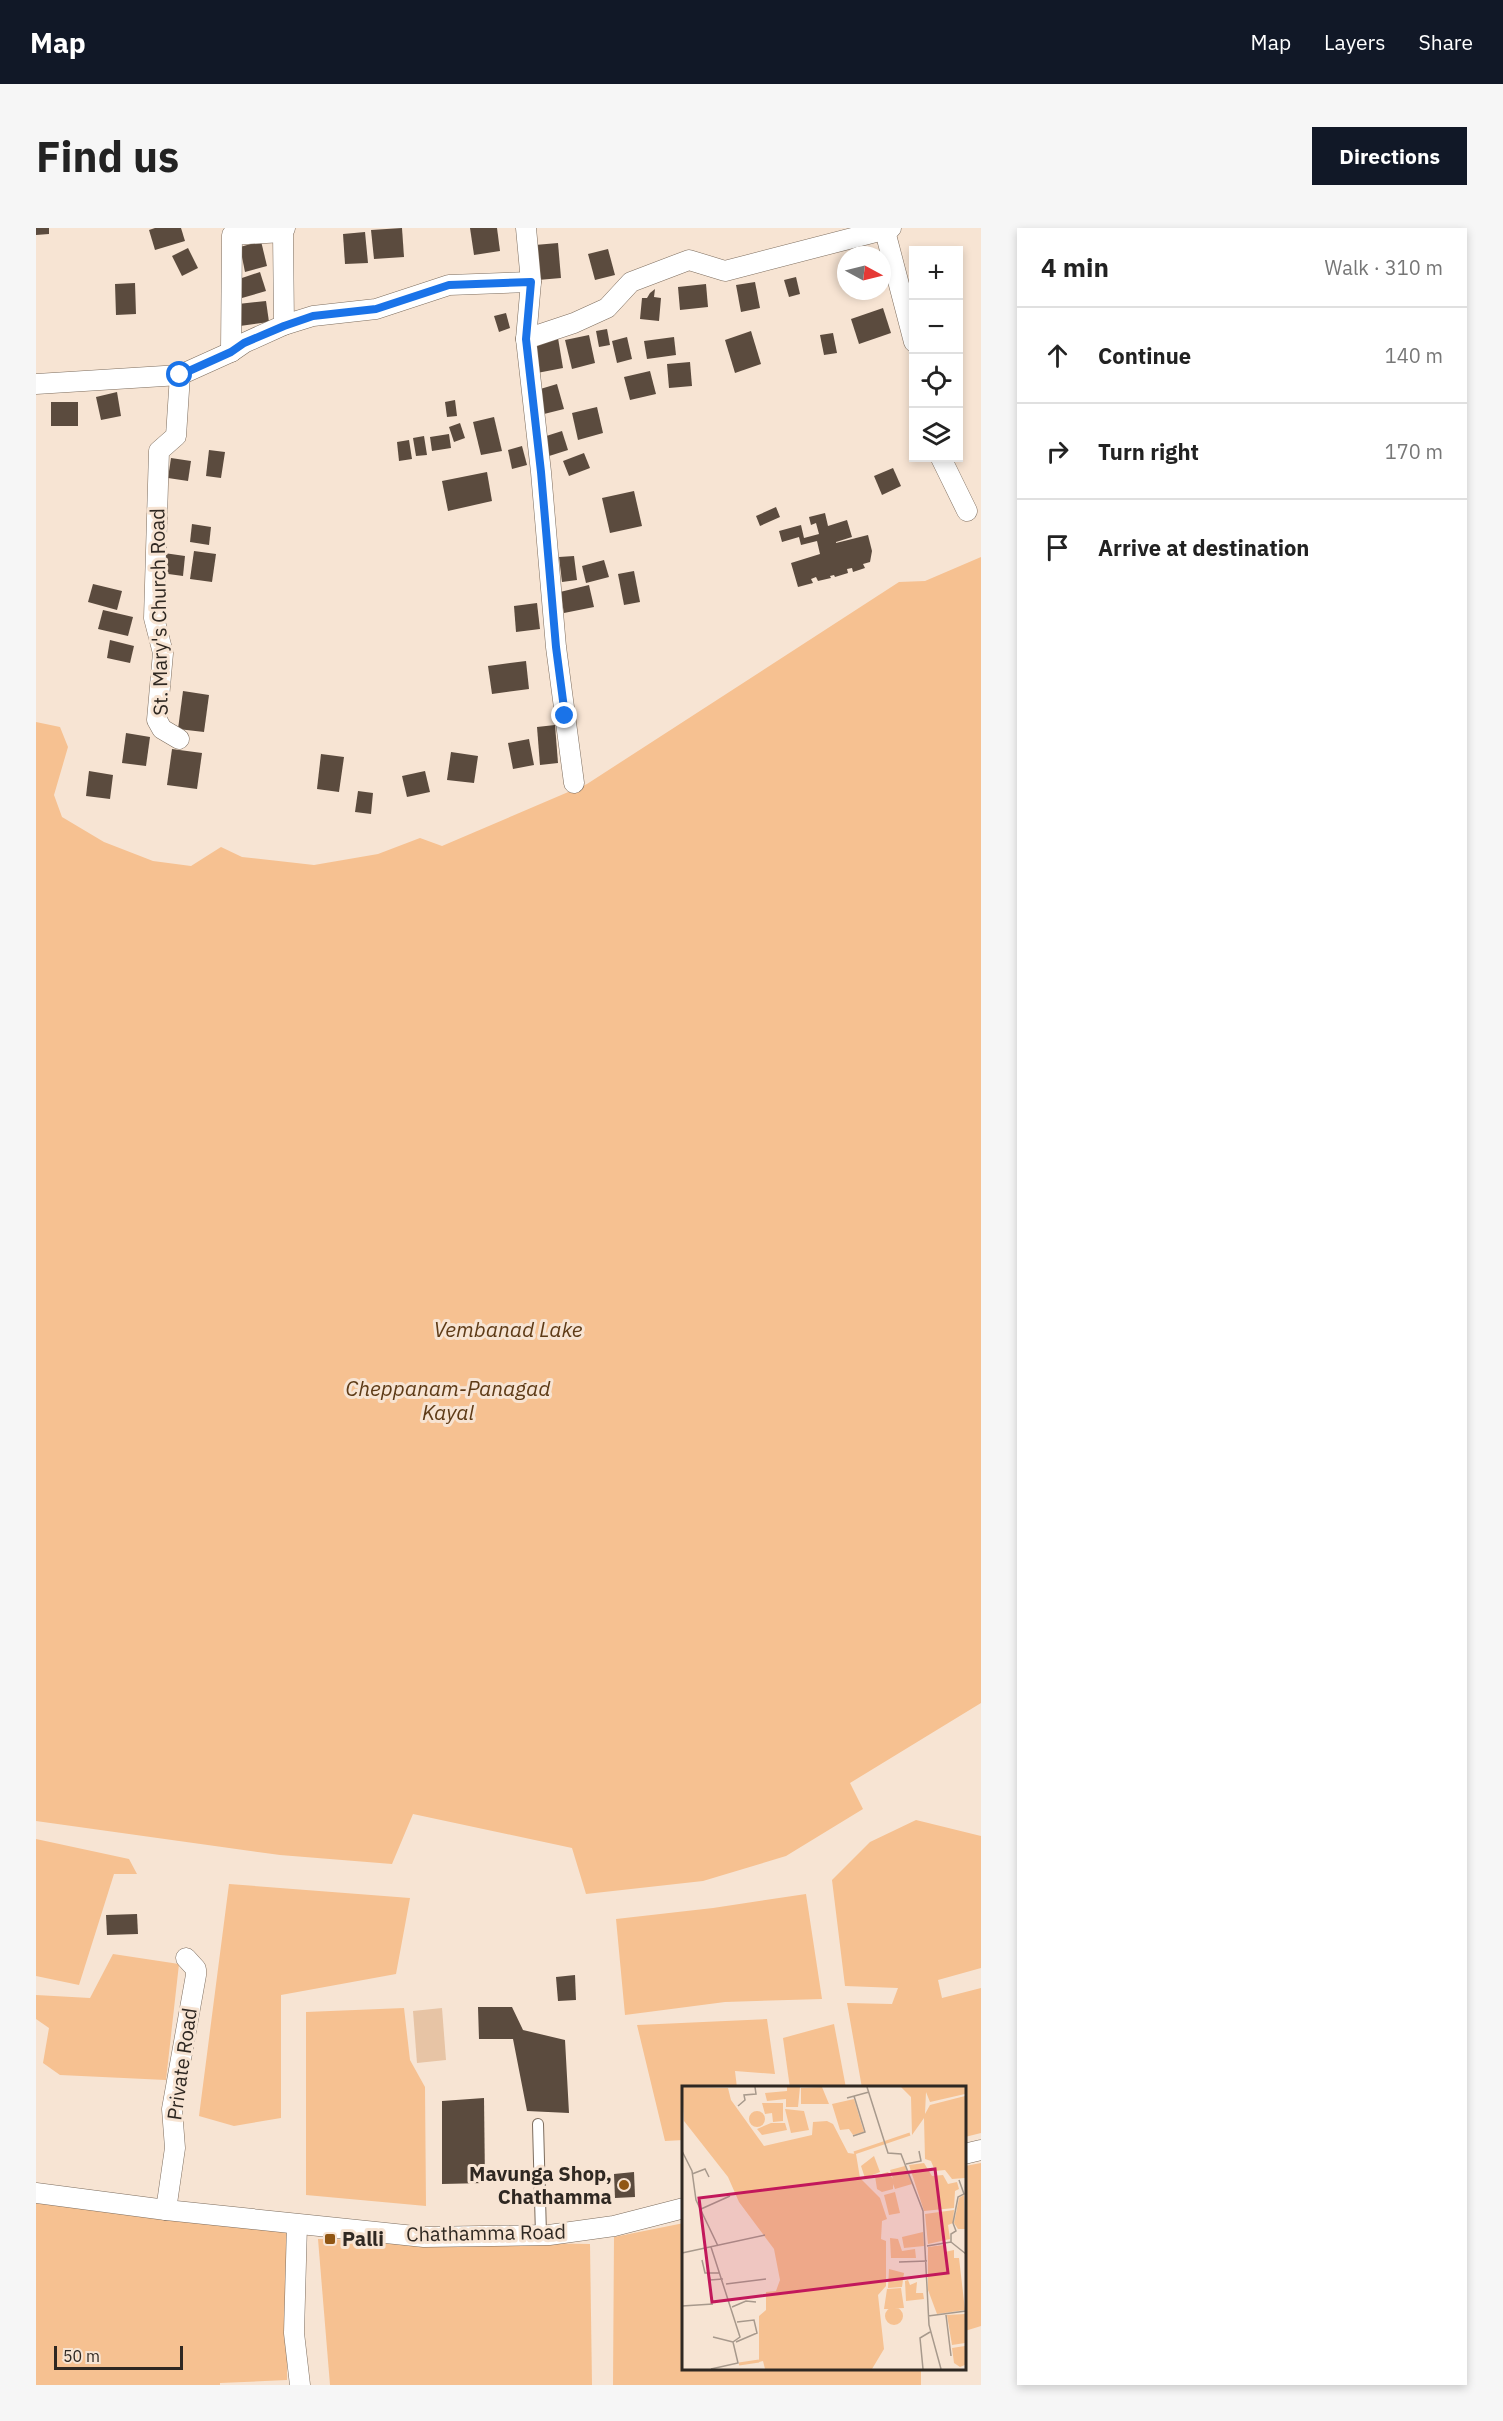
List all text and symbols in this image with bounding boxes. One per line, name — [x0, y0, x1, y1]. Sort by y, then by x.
text: Map — [30, 24, 86, 61]
text: Map — [1251, 28, 1291, 56]
text: Layers — [1324, 28, 1386, 56]
text: Share — [1419, 28, 1473, 56]
button: Directions — [1312, 127, 1467, 185]
text: Find us — [36, 129, 179, 184]
north arrow — [837, 246, 891, 300]
map controls — [909, 246, 963, 462]
button: + — [909, 246, 963, 300]
text: 4 min — [1041, 250, 1109, 284]
text: Walk · 310 m — [1325, 254, 1443, 281]
button: − — [909, 300, 963, 354]
icon: ahead — [1041, 339, 1074, 372]
text: Continue — [1098, 341, 1191, 370]
text: 140 m — [1385, 342, 1443, 369]
button: locate — [909, 354, 963, 408]
route start — [166, 361, 192, 387]
button: layers — [909, 408, 963, 462]
icon: right — [1041, 435, 1074, 468]
text: Turn right — [1098, 437, 1199, 466]
text: 170 m — [1385, 438, 1443, 465]
street label: St. Mary's Church Road — [143, 508, 174, 716]
icon: arrive — [1041, 531, 1074, 564]
text: Arrive at destination — [1098, 533, 1309, 562]
route end — [551, 702, 577, 728]
water label: Vembanad Lake — [433, 1315, 583, 1343]
water label: Cheppanam-Panagad Kayal — [346, 1374, 551, 1426]
street label: Private Road — [160, 2006, 203, 2122]
inset map — [682, 2086, 966, 2370]
place label: Mavunga Shop, Chathamma — [469, 2160, 612, 2210]
marker: Mavunga Shop, Chathamma — [617, 2178, 631, 2192]
street label: Chathamma Road — [406, 2218, 566, 2247]
place label: Palli — [342, 2225, 384, 2252]
marker: Palli — [323, 2232, 337, 2246]
scale bar — [54, 2343, 183, 2370]
text: 50 m — [63, 2346, 100, 2366]

